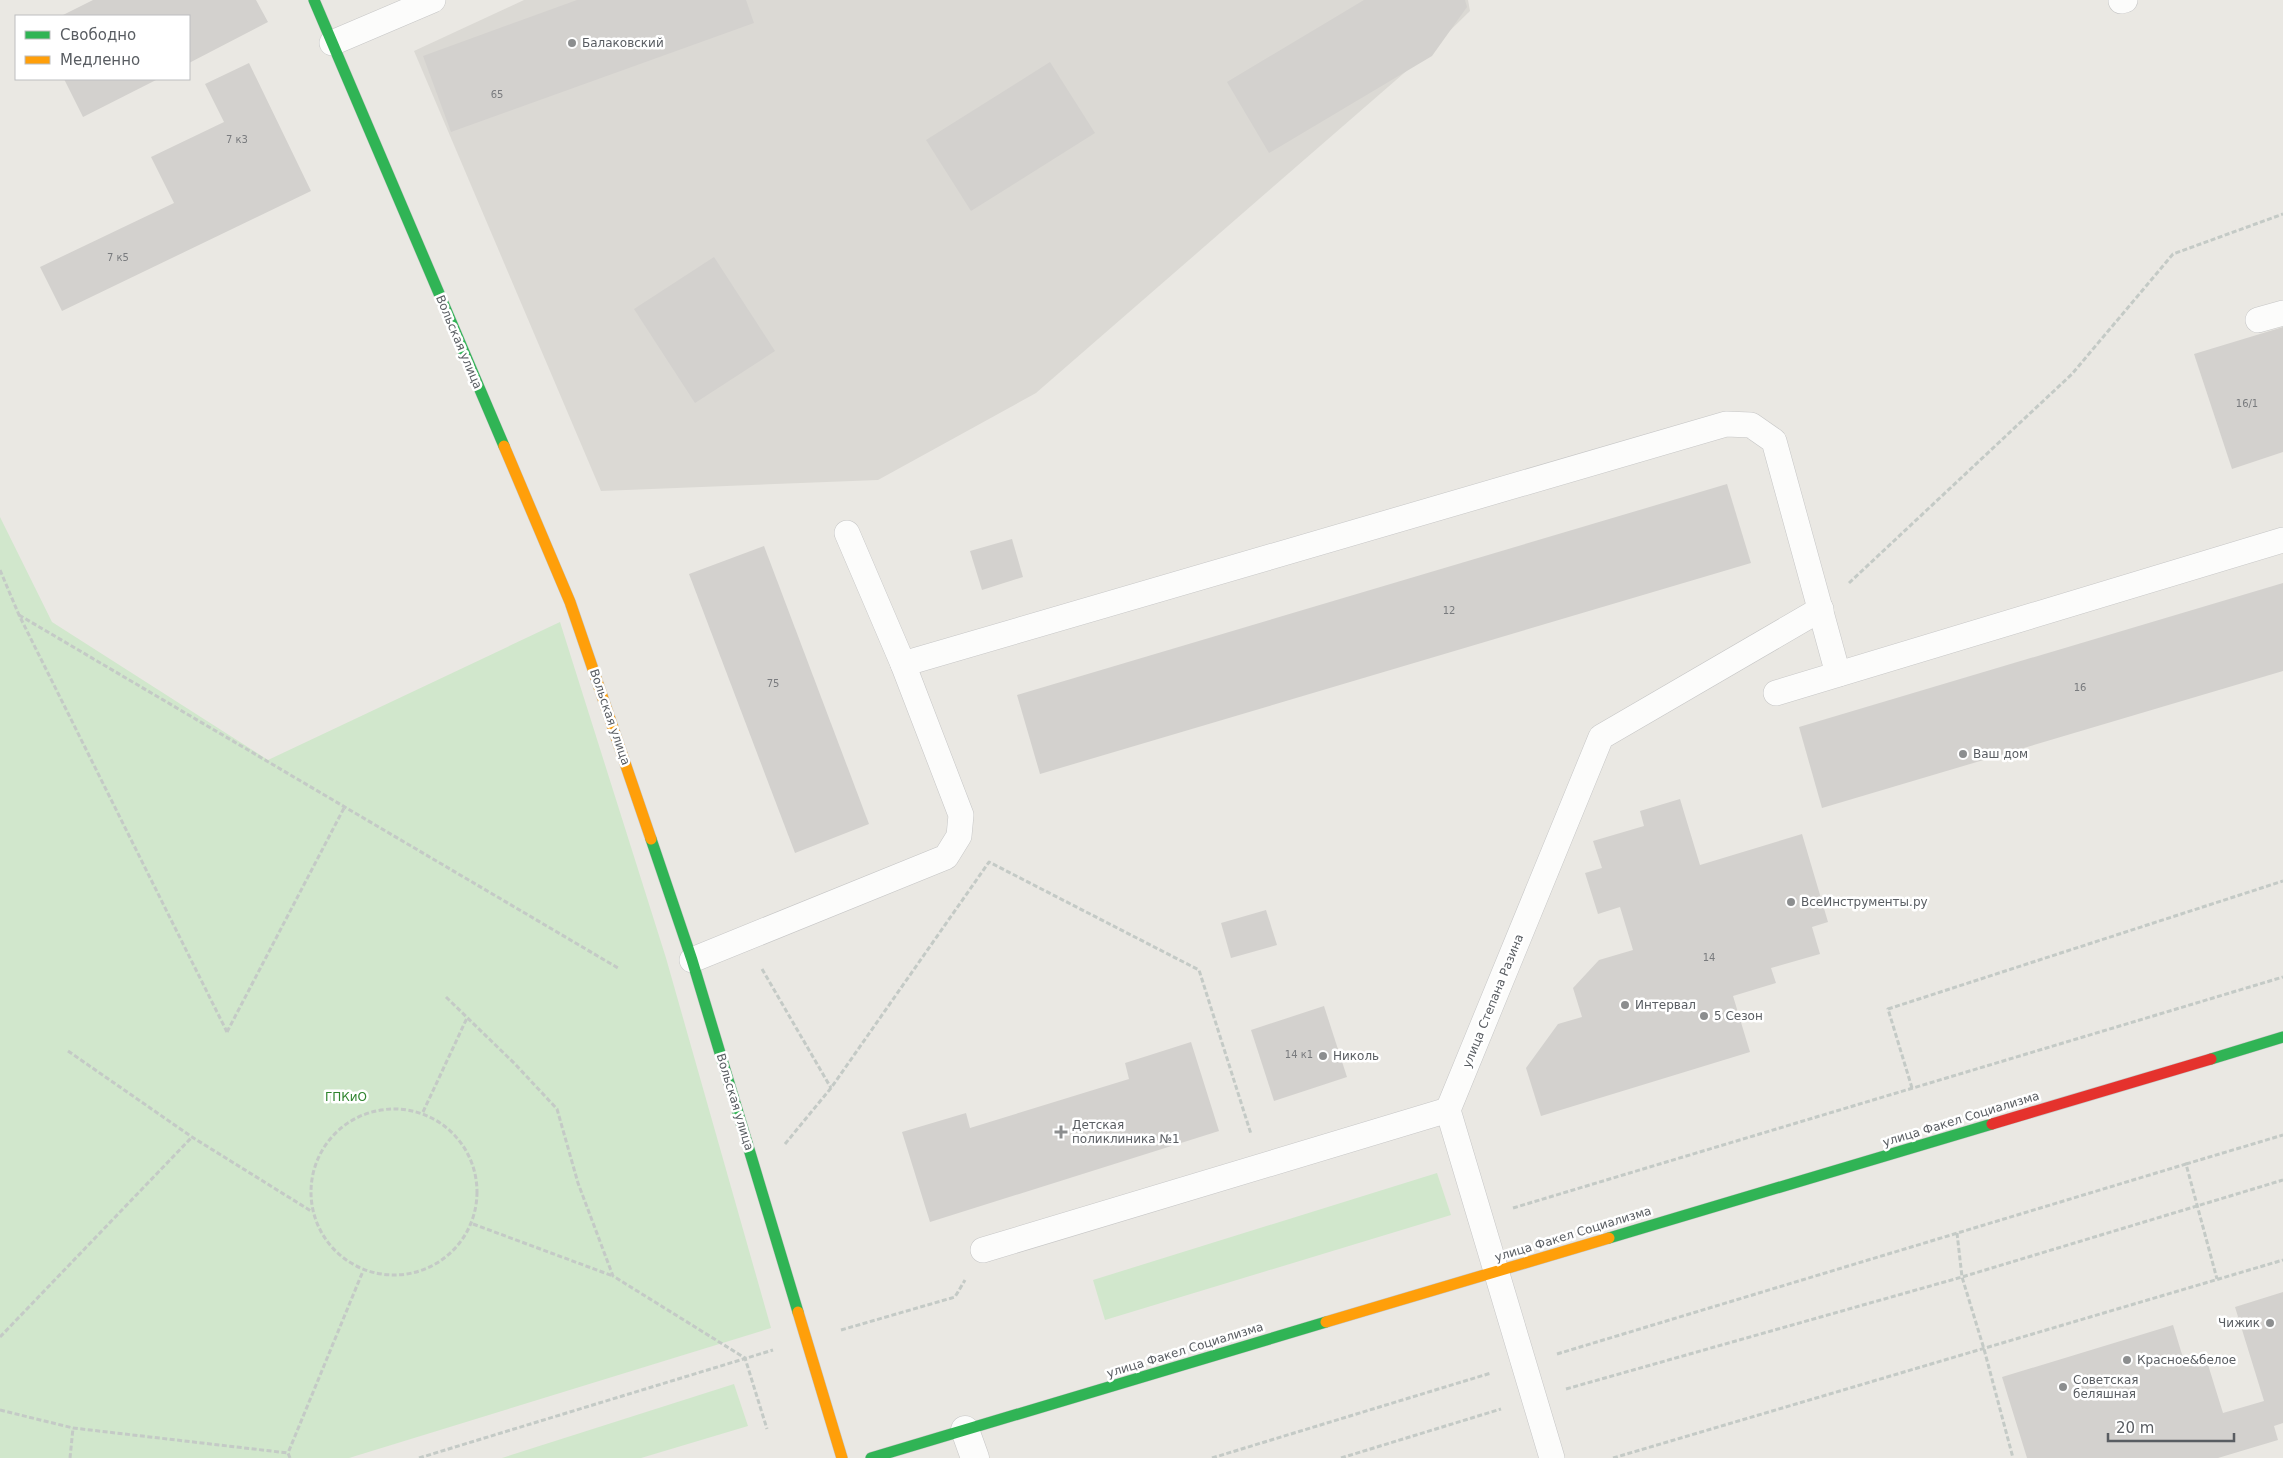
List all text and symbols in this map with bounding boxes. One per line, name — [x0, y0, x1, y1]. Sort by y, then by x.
legend — [15, 15, 190, 80]
text: Свободно — [60, 26, 136, 44]
place label: Балаковский — [582, 36, 664, 50]
marker: Балаковский — [566, 37, 578, 49]
text: Медленно — [60, 51, 140, 69]
house number: 65 — [491, 89, 503, 100]
house number: 7 к3 — [226, 134, 248, 145]
house number: 7 к5 — [107, 252, 129, 263]
street label: Вольская улица — [433, 293, 485, 391]
house number: 16/1 — [2236, 398, 2258, 409]
house number: 12 — [1443, 605, 1455, 616]
street label: Вольская улица — [587, 667, 633, 767]
house number: 75 — [767, 678, 779, 689]
house number: 16 — [2074, 682, 2086, 693]
place label: Ваш дом — [1973, 747, 2028, 761]
marker: Ваш дом — [1957, 748, 1969, 760]
place label: ВсеИнструменты.ру — [1801, 895, 1928, 909]
marker: ВсеИнструменты.ру — [1785, 896, 1797, 908]
street label: улица Степана Разина — [1460, 932, 1526, 1070]
house number: 14 — [1703, 952, 1715, 963]
place label: Интервал — [1635, 998, 1696, 1012]
marker: Интервал — [1619, 999, 1631, 1011]
place label: 5 Сезон — [1714, 1009, 1763, 1023]
marker: 5 Сезон — [1698, 1010, 1710, 1022]
house number: 14 к1 — [1285, 1049, 1313, 1060]
place label: Николь — [1333, 1049, 1379, 1063]
marker: Николь — [1317, 1050, 1329, 1062]
street label: Вольская улица — [714, 1052, 756, 1152]
street label: улица Факел Социализма — [1881, 1088, 2041, 1150]
park label: ГПКиО — [325, 1090, 367, 1104]
place label: Детская поликлиника №1 — [1072, 1118, 1180, 1146]
marker: Детская поликлиника №1 — [1054, 1125, 1068, 1139]
street label: улица Факел Социализма — [1493, 1203, 1653, 1265]
place label: Чижик — [2218, 1316, 2260, 1330]
marker: Чижик — [2264, 1317, 2276, 1329]
street label: улица Факел Социализма — [1105, 1319, 1265, 1381]
place label: Красное&белое — [2137, 1353, 2236, 1367]
marker: Красное&белое — [2121, 1354, 2133, 1366]
place label: Советская беляшная — [2073, 1373, 2139, 1401]
marker: Советская беляшная — [2057, 1381, 2069, 1393]
scale bar — [2108, 1410, 2234, 1442]
text: 20 m — [2116, 1419, 2154, 1437]

